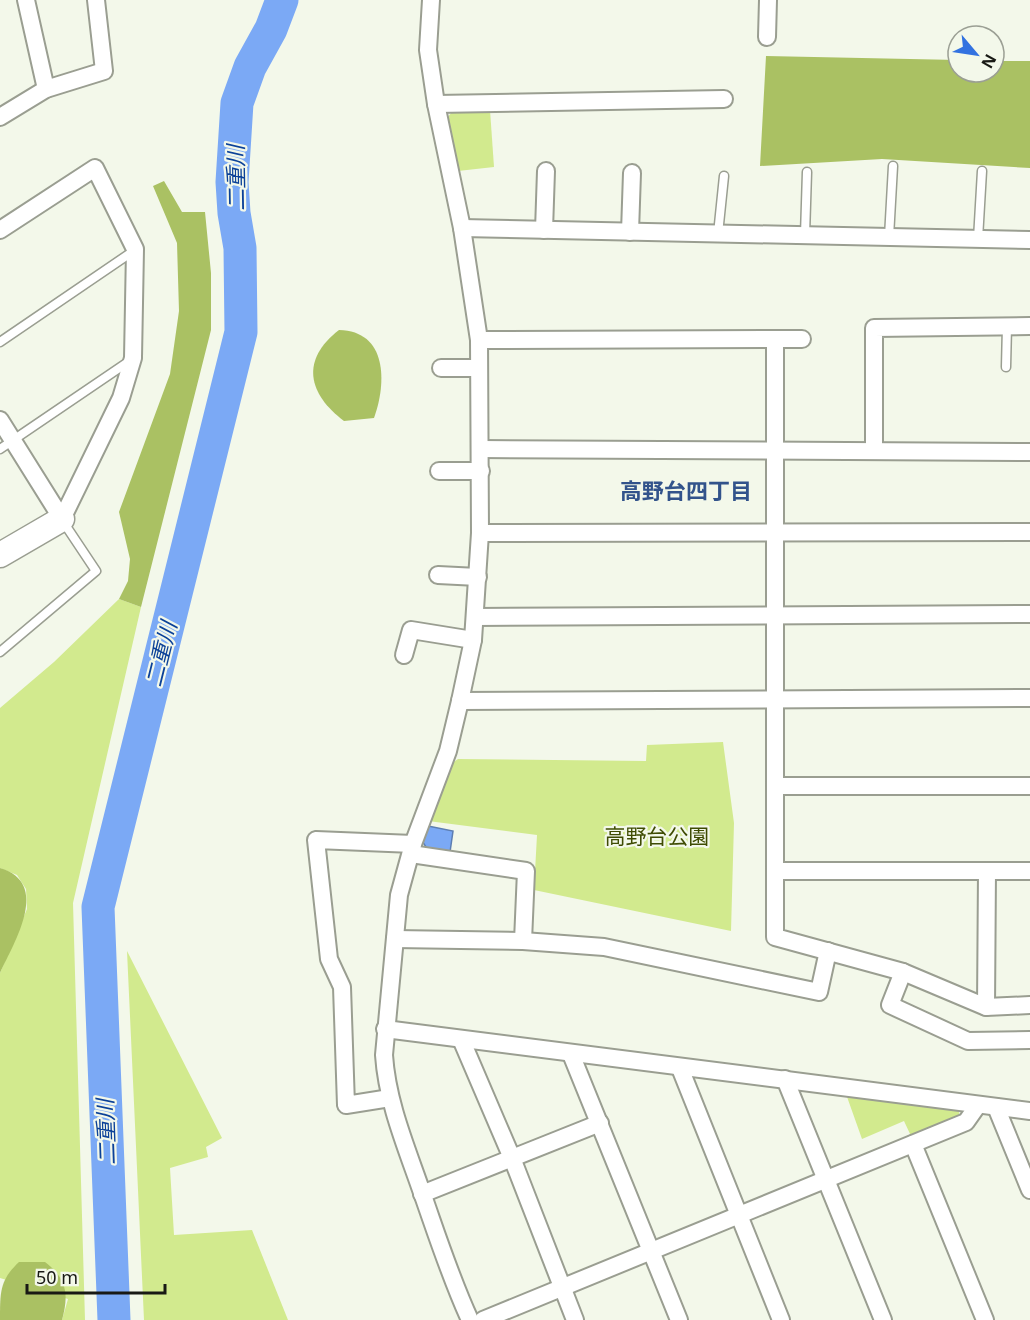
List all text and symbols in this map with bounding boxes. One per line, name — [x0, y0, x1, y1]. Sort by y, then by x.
north arrow — [946, 24, 1006, 84]
text: N — [976, 50, 1002, 72]
water label: 二重川 — [219, 143, 251, 211]
district label: 高野台四丁目 — [620, 475, 752, 505]
water label: 二重川 — [137, 616, 183, 689]
park label: 高野台公園 — [605, 822, 710, 850]
water label: 二重川 — [89, 1097, 121, 1166]
scale bar — [27, 1257, 165, 1295]
text: 50 m — [36, 1265, 78, 1289]

